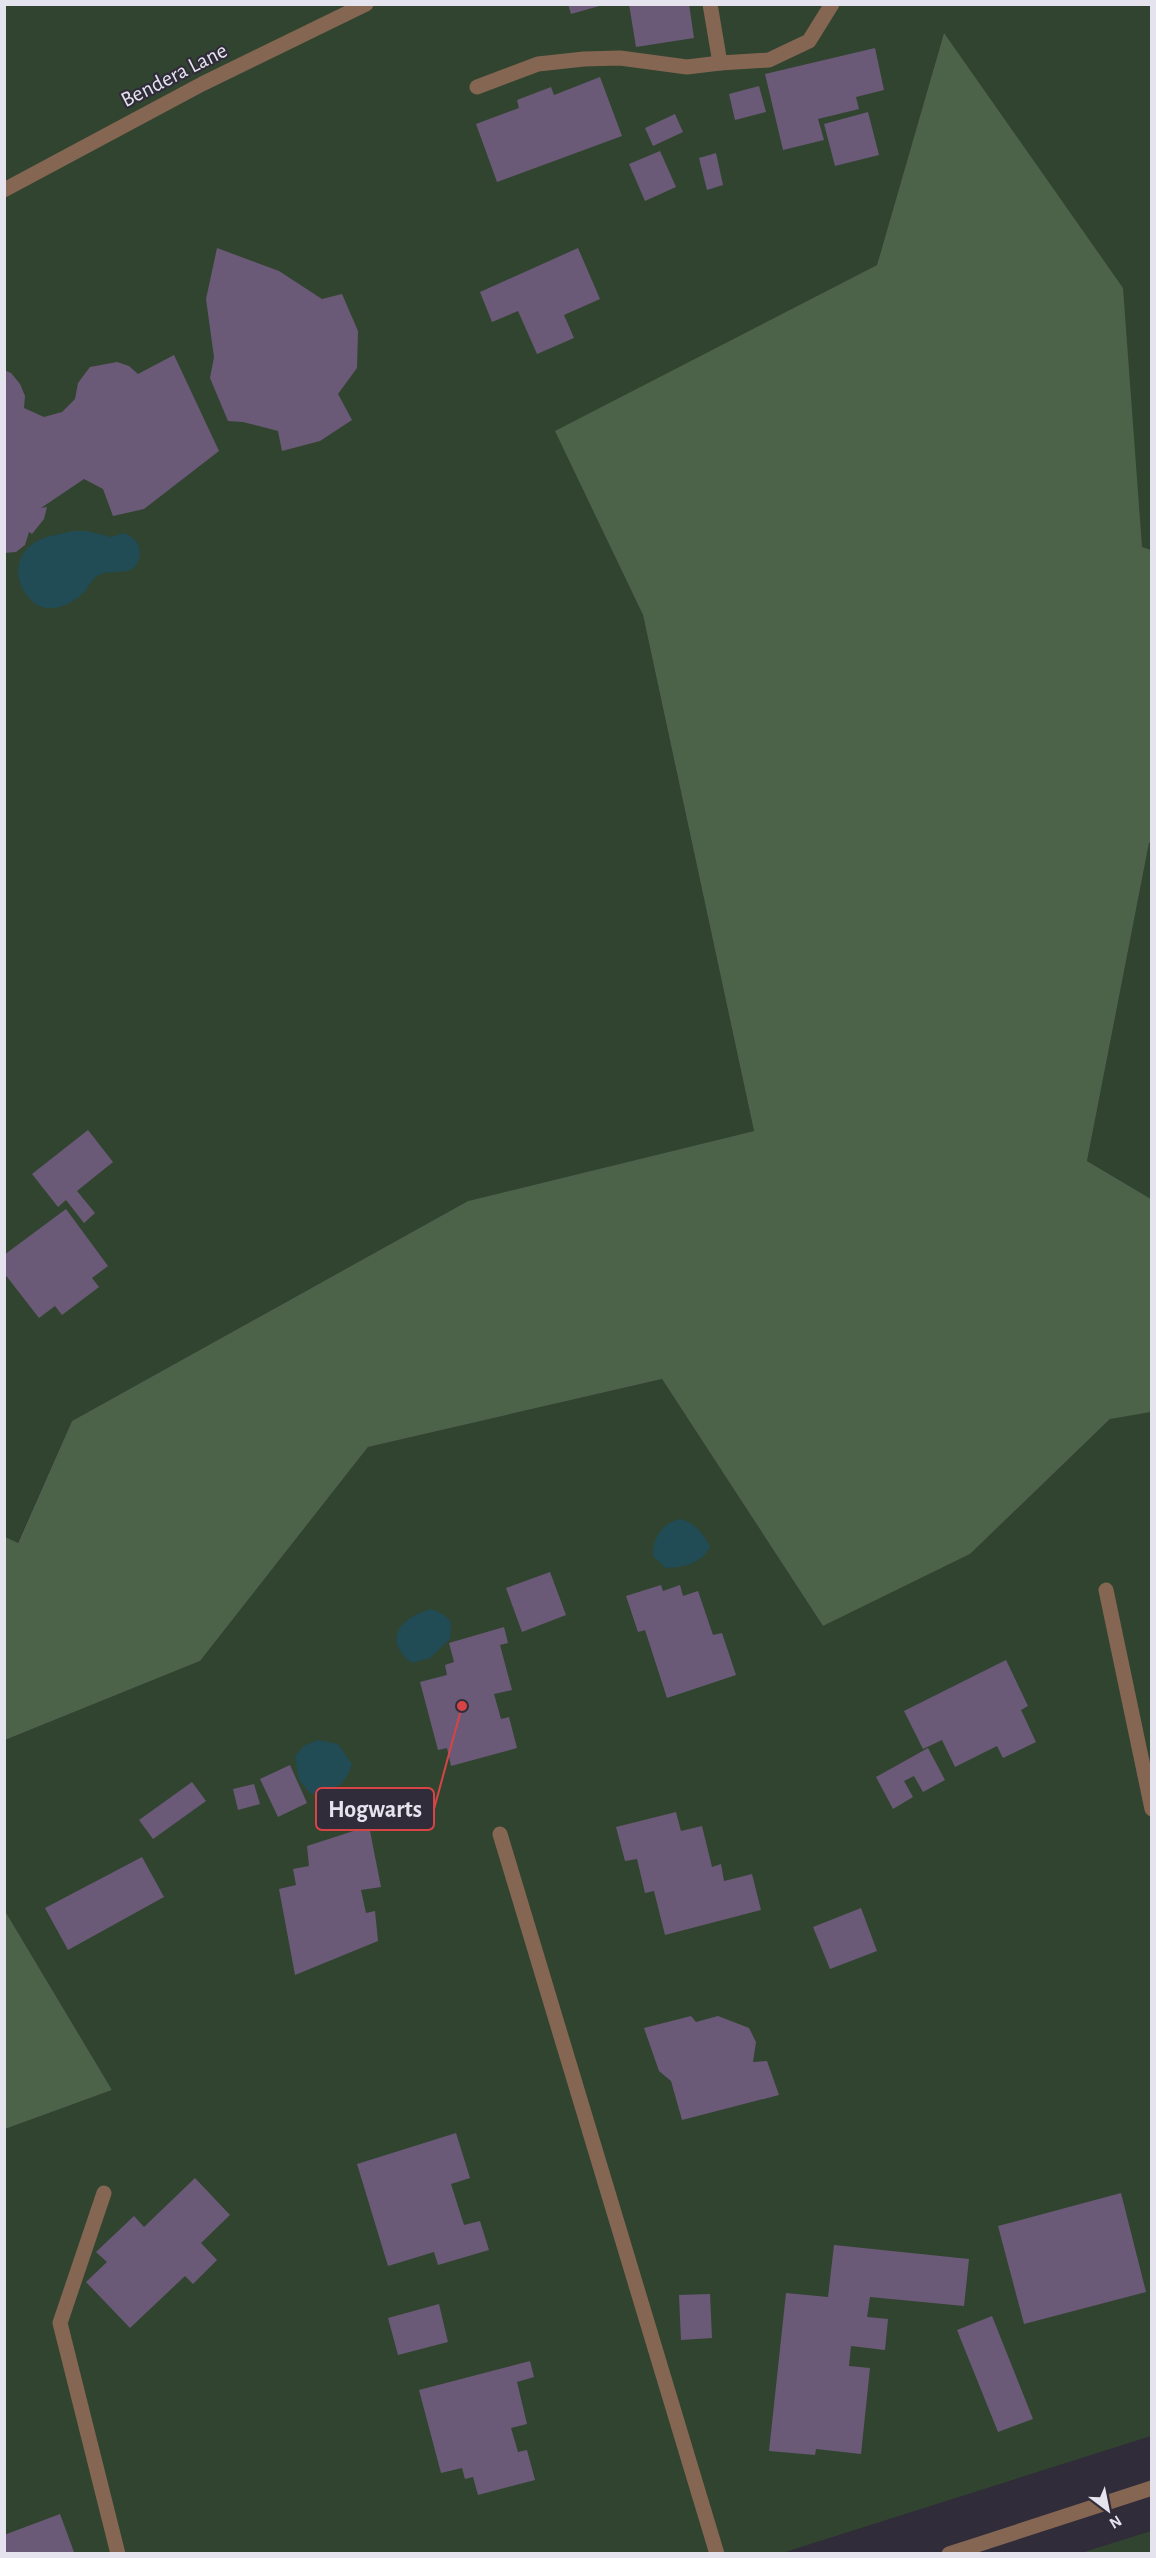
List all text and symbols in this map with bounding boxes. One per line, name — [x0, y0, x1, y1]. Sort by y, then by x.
street label: Bendera Lane — [117, 39, 231, 111]
callout: Hogwarts — [316, 1788, 434, 1830]
text: Hogwarts — [328, 1798, 422, 1822]
north arrow — [1078, 2480, 1138, 2540]
text: N — [1106, 2512, 1124, 2532]

